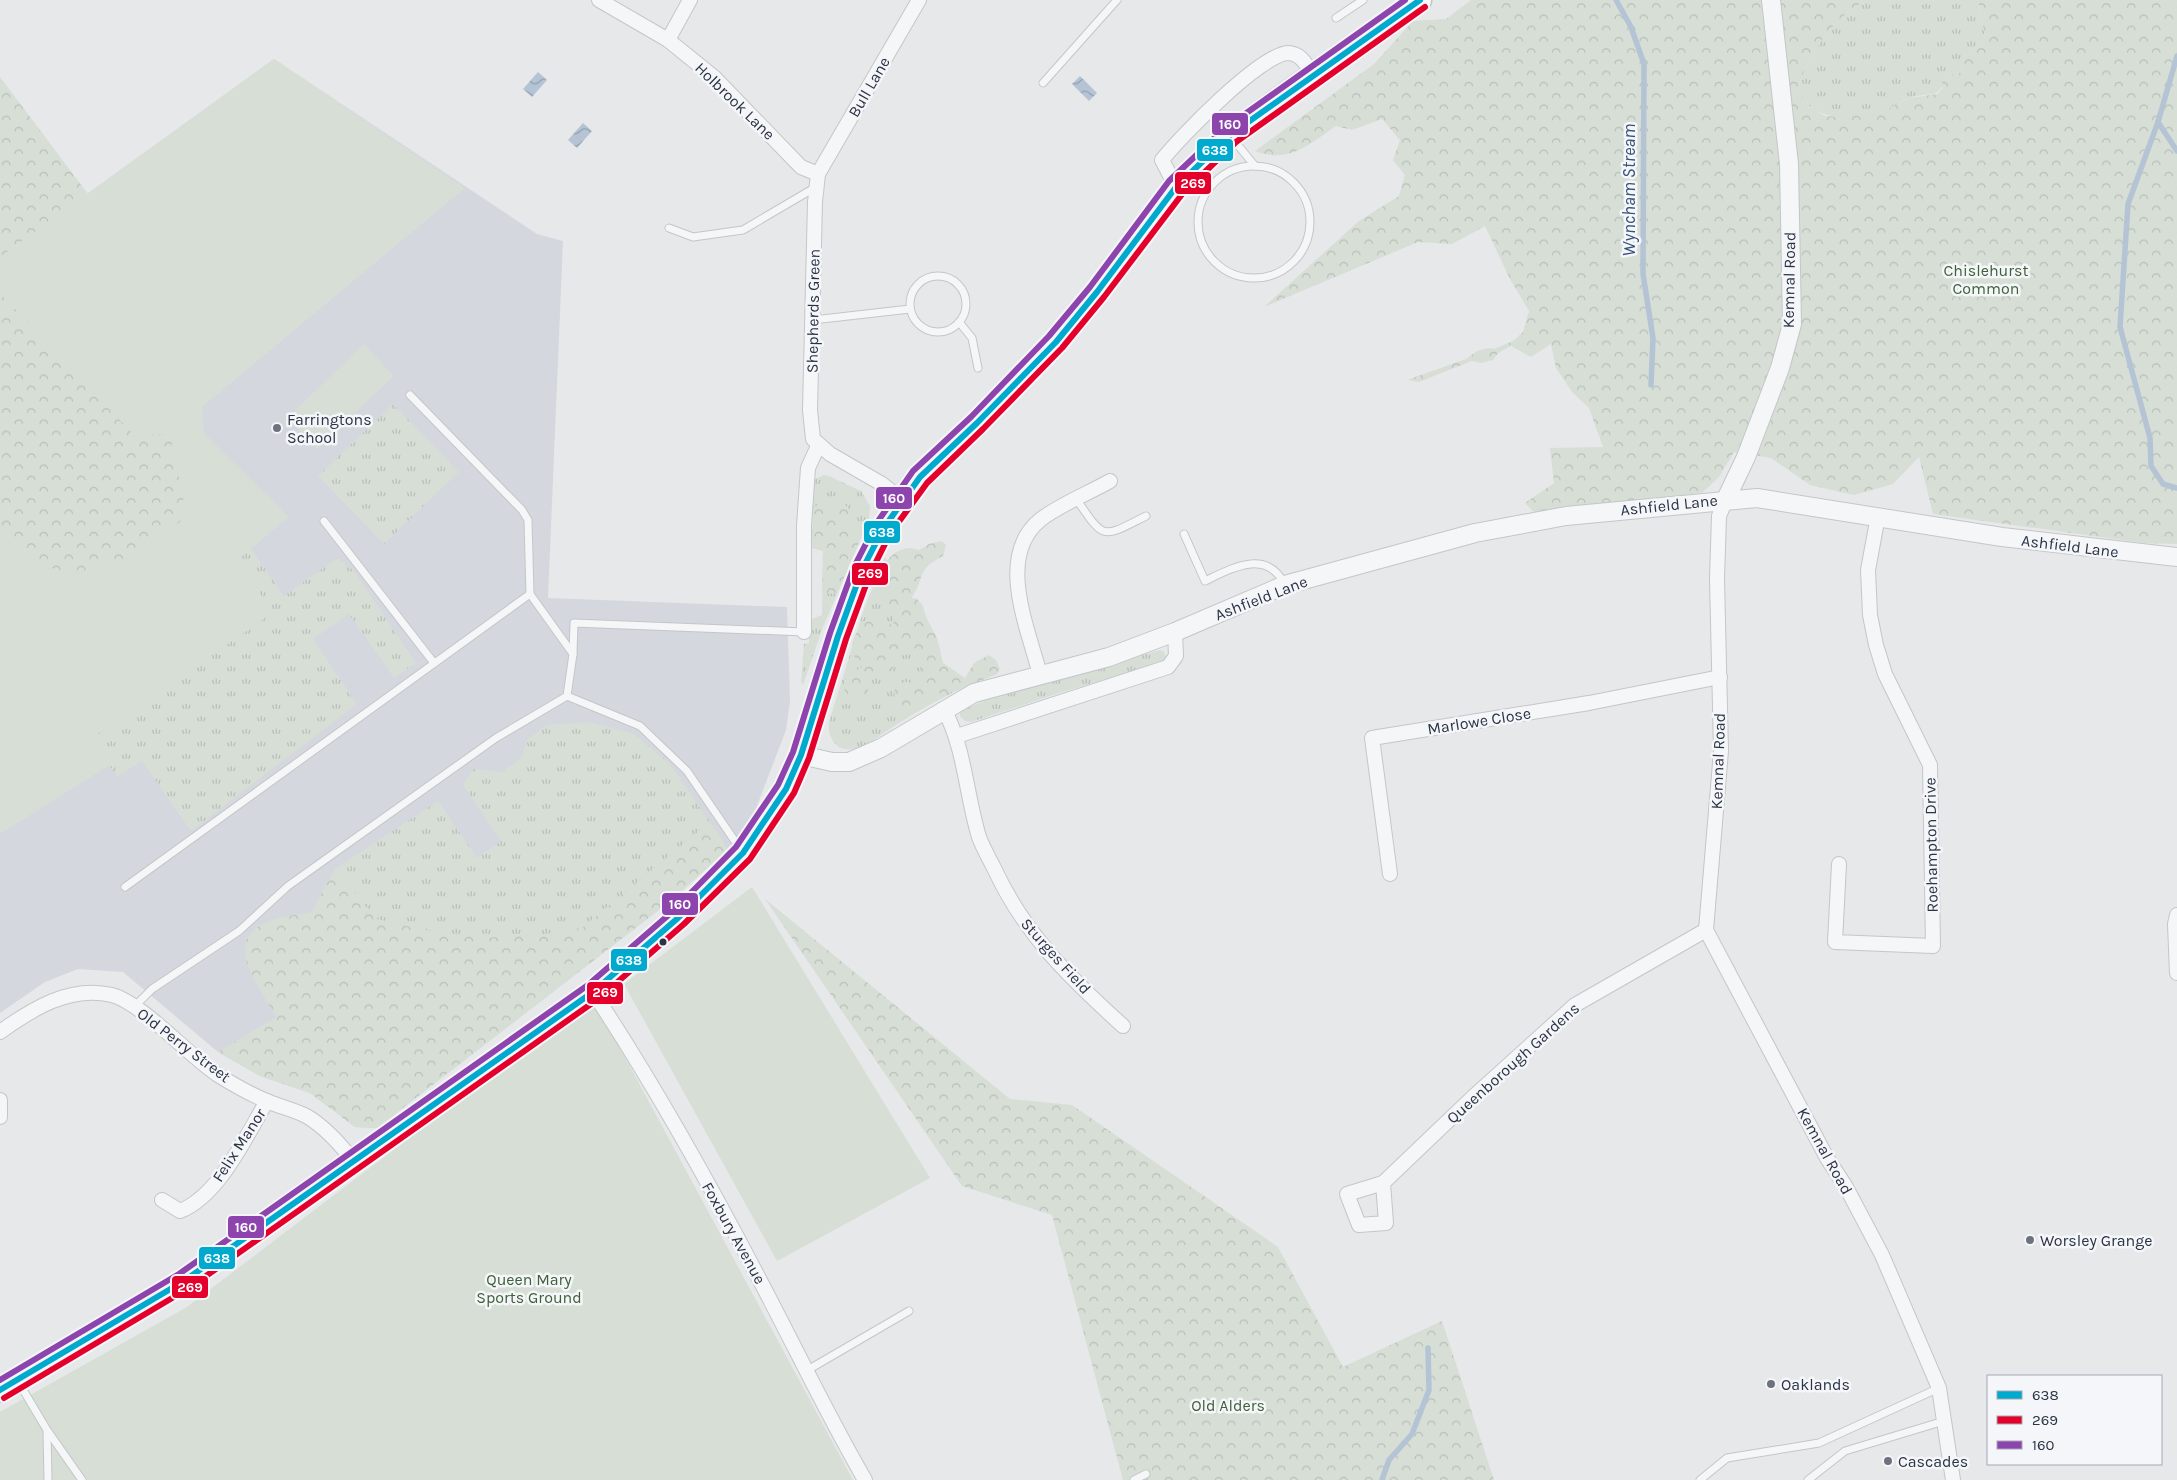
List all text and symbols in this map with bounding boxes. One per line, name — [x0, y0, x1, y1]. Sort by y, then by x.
street label: Bull Lane — [844, 53, 894, 121]
street label: Holbrook Lane — [691, 58, 779, 144]
line badge: 160 — [1211, 112, 1249, 136]
text: 160 — [1219, 116, 1241, 133]
water label: Wyncham Stream — [1618, 124, 1640, 256]
line badge: 638 — [1196, 138, 1234, 162]
text: 638 — [1202, 142, 1228, 159]
line badge: 269 — [1174, 171, 1212, 195]
text: 269 — [1180, 175, 1206, 192]
street label: Kemnal Road — [1779, 232, 1799, 328]
street label: Shepherds Green — [802, 249, 824, 373]
park label: Chislehurst Common — [1944, 261, 2028, 298]
place label: Farringtons School — [287, 410, 372, 447]
marker: Farringtons School — [271, 422, 283, 434]
line badge: 160 — [875, 486, 913, 510]
text: 160 — [883, 490, 905, 507]
street label: Ashfield Lane — [1619, 490, 1719, 520]
line badge: 638 — [863, 520, 901, 544]
text: 638 — [869, 524, 895, 541]
street label: Ashfield Lane — [2020, 531, 2120, 561]
line badge: 269 — [851, 562, 889, 586]
text: 269 — [857, 565, 883, 582]
street label: Ashfield Lane — [1212, 572, 1310, 624]
street label: Marlowe Close — [1426, 703, 1532, 739]
street label: Kemnal Road — [1707, 712, 1729, 810]
street label: Roehampton Drive — [1920, 777, 1942, 913]
line badge: 160 — [661, 892, 699, 916]
text: 160 — [669, 896, 691, 913]
street label: Sturges Field — [1017, 914, 1095, 998]
unlabelled marker — [658, 937, 668, 947]
line badge: 638 — [610, 948, 648, 972]
text: 638 — [616, 952, 642, 969]
line badge: 269 — [586, 981, 624, 1005]
text: 269 — [592, 984, 618, 1001]
street label: Queenborough Gardens — [1443, 998, 1583, 1128]
street label: Old Perry Street — [134, 1004, 234, 1086]
street label: Felix Manor — [208, 1104, 270, 1185]
street label: Kemnal Road — [1793, 1104, 1857, 1198]
street label: Foxbury Avenue — [698, 1179, 770, 1287]
line badge: 160 — [227, 1215, 265, 1239]
text: 160 — [235, 1219, 257, 1236]
place label: Worsley Grange — [2040, 1231, 2152, 1250]
marker: Worsley Grange — [2024, 1234, 2036, 1246]
line badge: 638 — [198, 1246, 236, 1270]
text: 638 — [204, 1250, 230, 1267]
park label: Queen Mary Sports Ground — [476, 1270, 582, 1307]
line badge: 269 — [171, 1275, 209, 1299]
text: 269 — [177, 1279, 203, 1296]
place label: Oaklands — [1781, 1375, 1850, 1394]
legend — [1987, 1375, 2162, 1465]
marker: Oaklands — [1765, 1378, 1777, 1390]
text: 638 — [2032, 1386, 2059, 1404]
park label: Old Alders — [1191, 1396, 1265, 1415]
text: 269 — [2032, 1411, 2058, 1429]
text: 160 — [2032, 1436, 2055, 1454]
place label: Cascades — [1898, 1452, 1968, 1471]
marker: Cascades — [1882, 1455, 1894, 1467]

